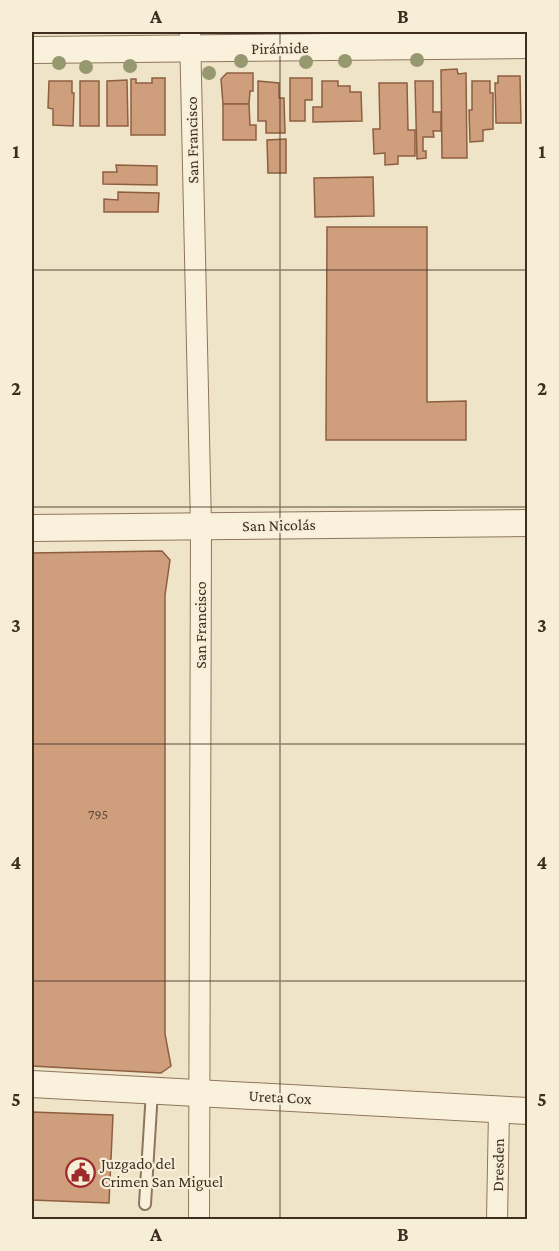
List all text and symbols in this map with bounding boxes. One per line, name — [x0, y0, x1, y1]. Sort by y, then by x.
text: A — [149, 5, 163, 27]
text: B — [397, 5, 409, 27]
street label: Pirámide — [251, 39, 309, 57]
street label: San Francisco — [183, 96, 201, 184]
text: 1 — [12, 140, 20, 162]
text: 1 — [538, 140, 546, 162]
text: 2 — [11, 377, 21, 399]
text: 2 — [537, 377, 547, 399]
street label: San Nicolás — [242, 516, 316, 534]
street label: San Francisco — [192, 581, 209, 669]
text: 3 — [11, 614, 21, 636]
text: 3 — [537, 614, 547, 636]
house number: 795 — [88, 806, 108, 822]
text: 4 — [11, 851, 22, 873]
text: 4 — [537, 851, 548, 873]
street label: Ureta Cox — [248, 1087, 312, 1107]
text: 5 — [11, 1088, 21, 1110]
text: 5 — [537, 1088, 547, 1110]
street label: Dresden — [489, 1138, 507, 1192]
place label: Juzgado del Crimen San Miguel — [99, 1155, 223, 1191]
public building icon: Juzgado del Crimen San Miguel — [64, 1156, 96, 1188]
text: A — [149, 1223, 163, 1245]
text: B — [397, 1223, 409, 1245]

